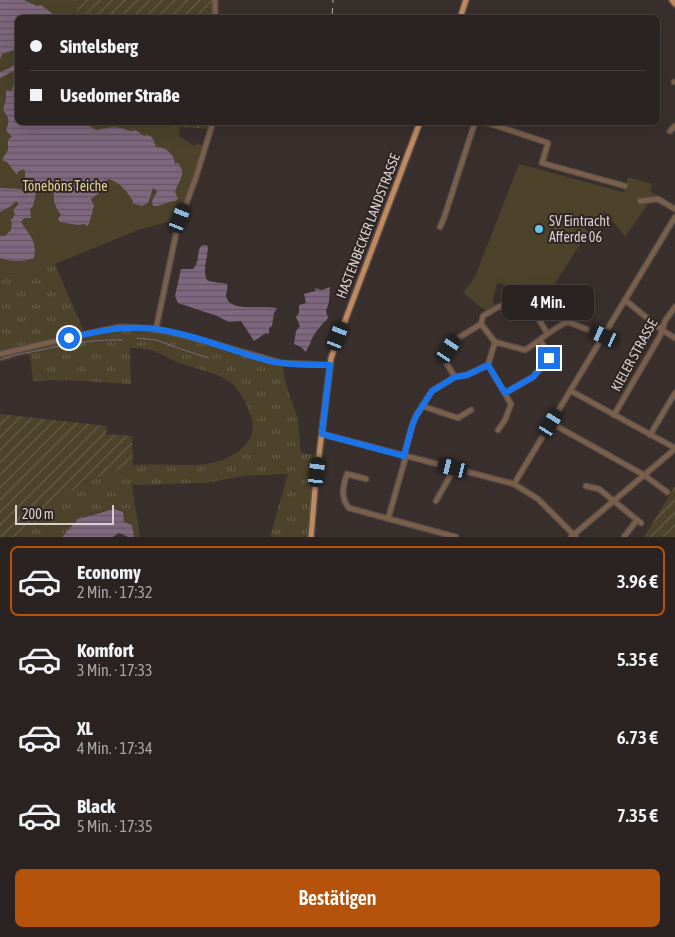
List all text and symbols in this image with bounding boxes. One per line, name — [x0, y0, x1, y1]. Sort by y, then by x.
text: Sintelsberg — [60, 35, 138, 57]
text: Usedomer Straße — [60, 84, 180, 106]
street label: HASTENBECKER LANDSTRASSE — [333, 151, 403, 301]
park label: Töneböns Teiche — [22, 178, 108, 194]
car — [167, 201, 192, 235]
place label: SV Eintracht Afferde 06 — [549, 213, 610, 245]
marker: SV Eintracht Afferde 06 — [533, 223, 545, 235]
callout: 4 Min. — [503, 286, 595, 320]
text: 4 Min. — [531, 293, 565, 311]
street label: KIELER STRASSE — [608, 316, 660, 394]
car — [325, 319, 350, 353]
car — [587, 323, 620, 349]
route start — [58, 327, 80, 349]
car — [434, 332, 463, 366]
route end — [538, 347, 560, 369]
car — [536, 406, 565, 440]
car — [307, 456, 326, 488]
car — [436, 457, 469, 479]
scale bar — [15, 502, 114, 525]
text: 200 m — [22, 506, 54, 522]
icon: car — [17, 559, 62, 604]
text: Economy — [77, 561, 141, 583]
text: 3.96 € — [617, 570, 658, 592]
text: 2 Min. · 17:32 — [77, 583, 152, 601]
icon: car — [17, 637, 62, 682]
text: Komfort — [77, 639, 134, 661]
text: 5.35 € — [617, 648, 658, 670]
text: 3 Min. · 17:33 — [77, 661, 152, 679]
icon: car — [17, 715, 62, 760]
text: XL — [77, 717, 93, 739]
text: 6.73 € — [617, 726, 658, 748]
text: 4 Min. · 17:34 — [77, 739, 152, 757]
icon: car — [17, 793, 62, 838]
text: Black — [77, 795, 115, 817]
text: 7.35 € — [617, 804, 658, 826]
text: 5 Min. · 17:35 — [77, 817, 152, 835]
button: Bestätigen — [15, 869, 660, 927]

